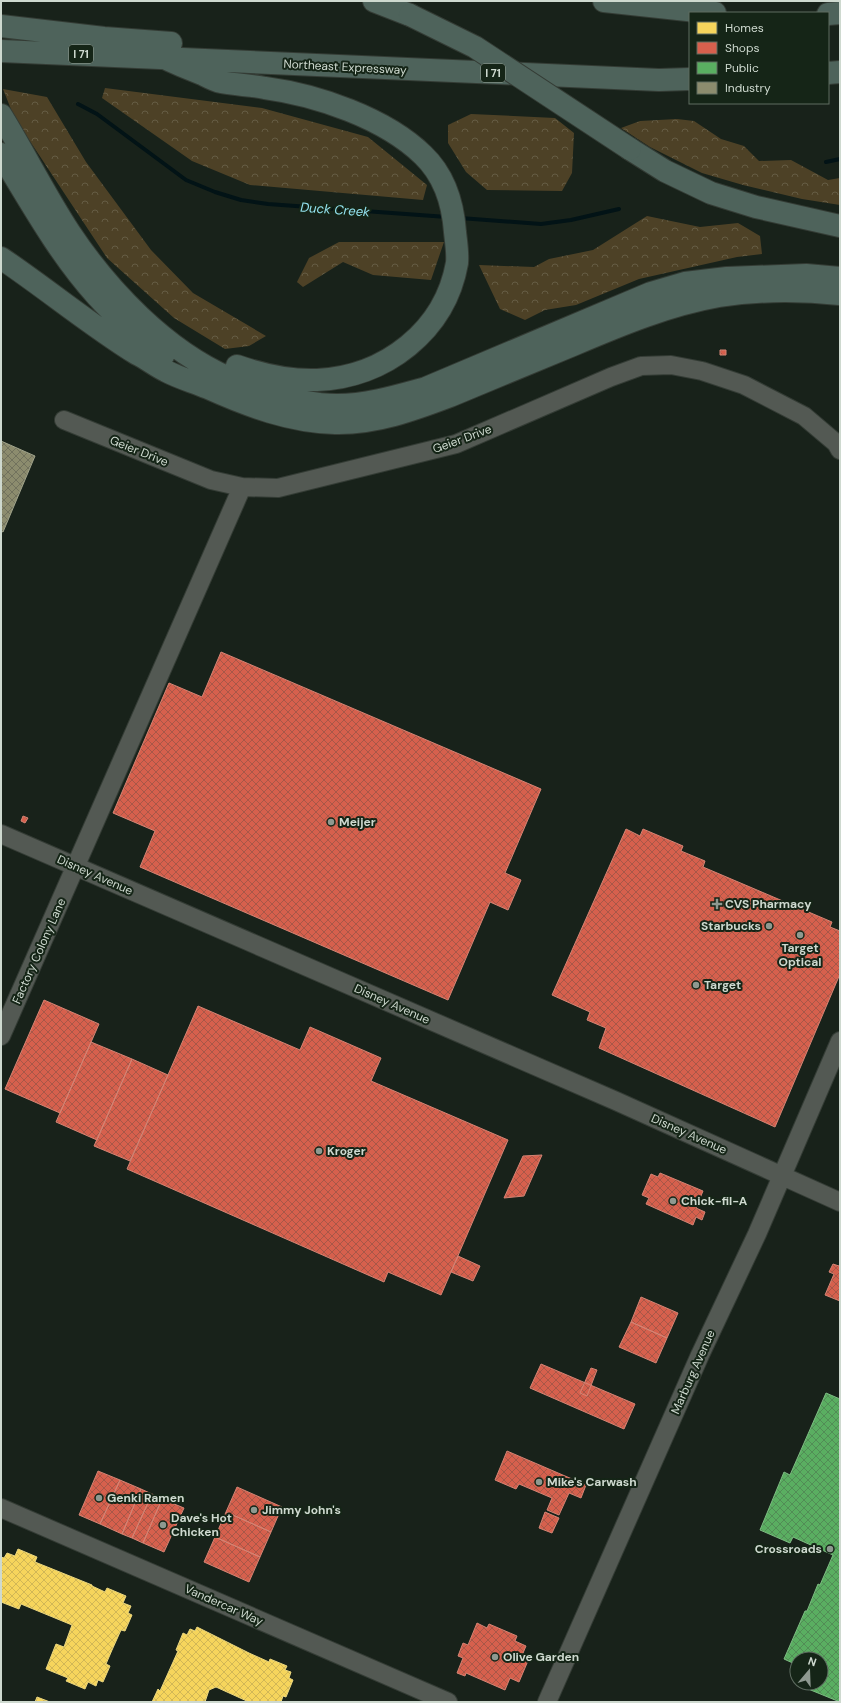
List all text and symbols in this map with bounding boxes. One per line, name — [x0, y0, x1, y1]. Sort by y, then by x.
legend — [689, 12, 829, 104]
text: Homes — [725, 20, 764, 36]
text: Shops — [725, 40, 760, 56]
road number: I 71 — [69, 45, 93, 63]
street label: Northeast Expressway — [283, 56, 407, 78]
text: Public — [725, 60, 759, 76]
road number: I 71 — [481, 64, 505, 82]
text: Industry — [725, 80, 771, 96]
water label: Duck Creek — [300, 199, 371, 220]
street label: Geier Drive — [430, 421, 494, 457]
street label: Geier Drive — [107, 432, 171, 470]
place label: Meijer — [339, 814, 376, 830]
marker: Meijer — [326, 817, 336, 827]
street label: Disney Avenue — [55, 851, 136, 899]
street label: Factory Colony Lane — [9, 896, 70, 1006]
place label: CVS Pharmacy — [725, 896, 812, 912]
marker: CVS Pharmacy — [712, 899, 722, 909]
place label: Starbucks — [701, 918, 761, 934]
marker: Starbucks — [764, 921, 774, 931]
marker: Target Optical — [795, 930, 805, 940]
place label: Target Optical — [778, 940, 822, 970]
place label: Target — [704, 977, 741, 993]
street label: Disney Avenue — [352, 980, 433, 1028]
marker: Target — [691, 980, 701, 990]
street label: Disney Avenue — [649, 1110, 730, 1158]
place label: Kroger — [327, 1143, 366, 1159]
marker: Kroger — [314, 1146, 324, 1156]
place label: Chick-fil-A — [681, 1193, 748, 1209]
marker: Chick-fil-A — [668, 1196, 678, 1206]
street label: Marburg Avenue — [667, 1327, 719, 1417]
place label: Mike's Carwash — [547, 1474, 637, 1490]
marker: Mike's Carwash — [534, 1477, 544, 1487]
place label: Genki Ramen — [107, 1490, 184, 1506]
marker: Genki Ramen — [94, 1493, 104, 1503]
place label: Jimmy John's — [262, 1502, 341, 1518]
marker: Jimmy John's — [249, 1505, 259, 1515]
place label: Dave's Hot Chicken — [171, 1510, 232, 1540]
marker: Dave's Hot Chicken — [158, 1520, 168, 1530]
place label: Crossroads — [755, 1541, 822, 1557]
marker: Crossroads — [825, 1544, 835, 1554]
street label: Vandercar Way — [182, 1581, 266, 1630]
place label: Olive Garden — [503, 1649, 579, 1665]
north arrow — [789, 1651, 829, 1691]
marker: Olive Garden — [490, 1652, 500, 1662]
text: N — [806, 1654, 818, 1669]

